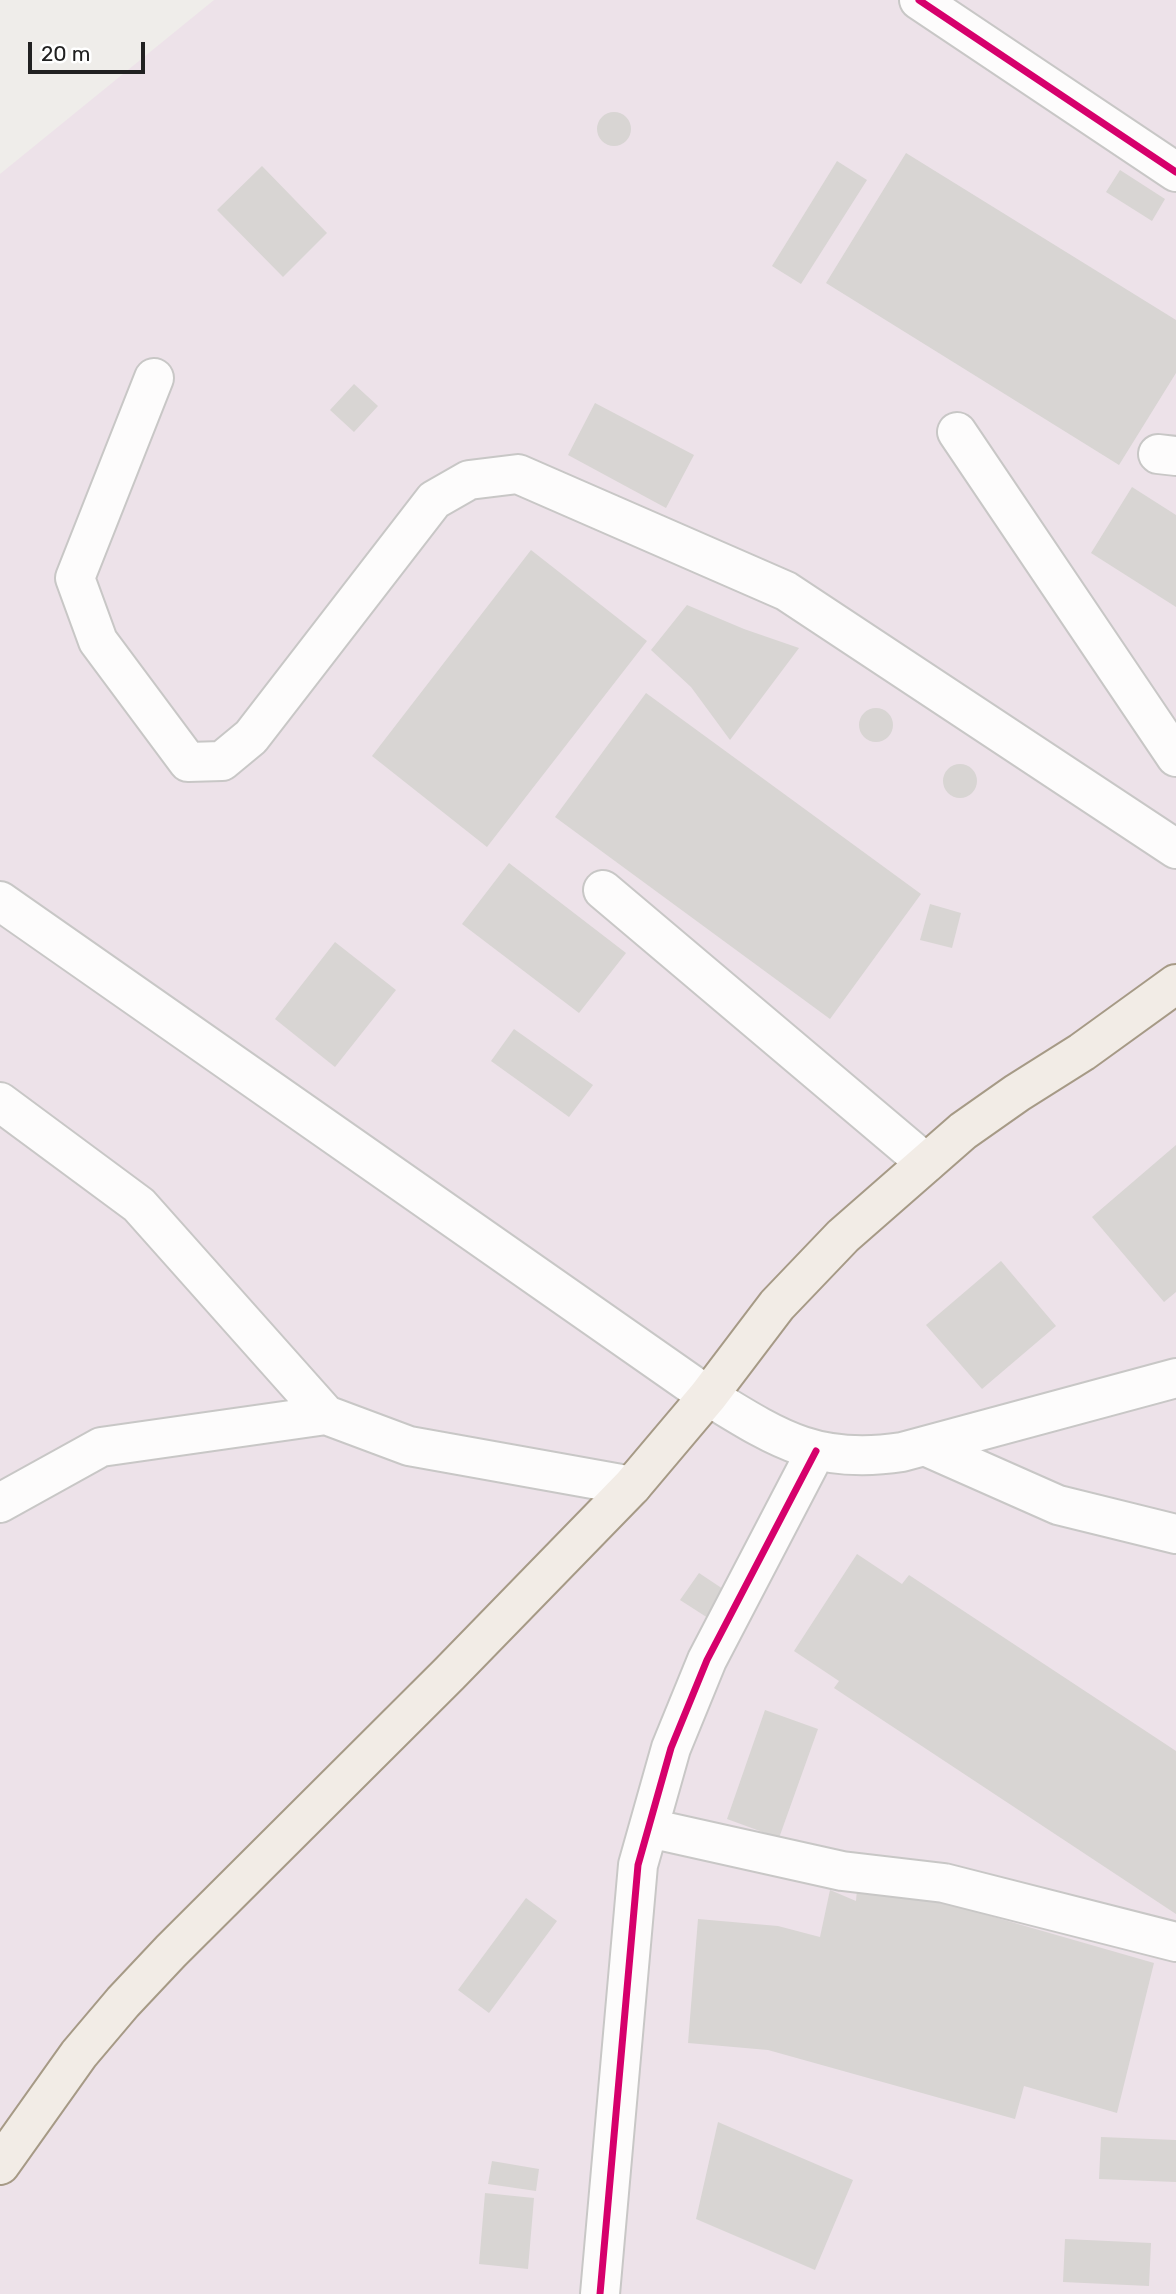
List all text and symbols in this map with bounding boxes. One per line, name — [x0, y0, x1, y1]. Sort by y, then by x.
scale bar — [32, 28, 149, 72]
text: 20 m — [41, 41, 90, 66]

